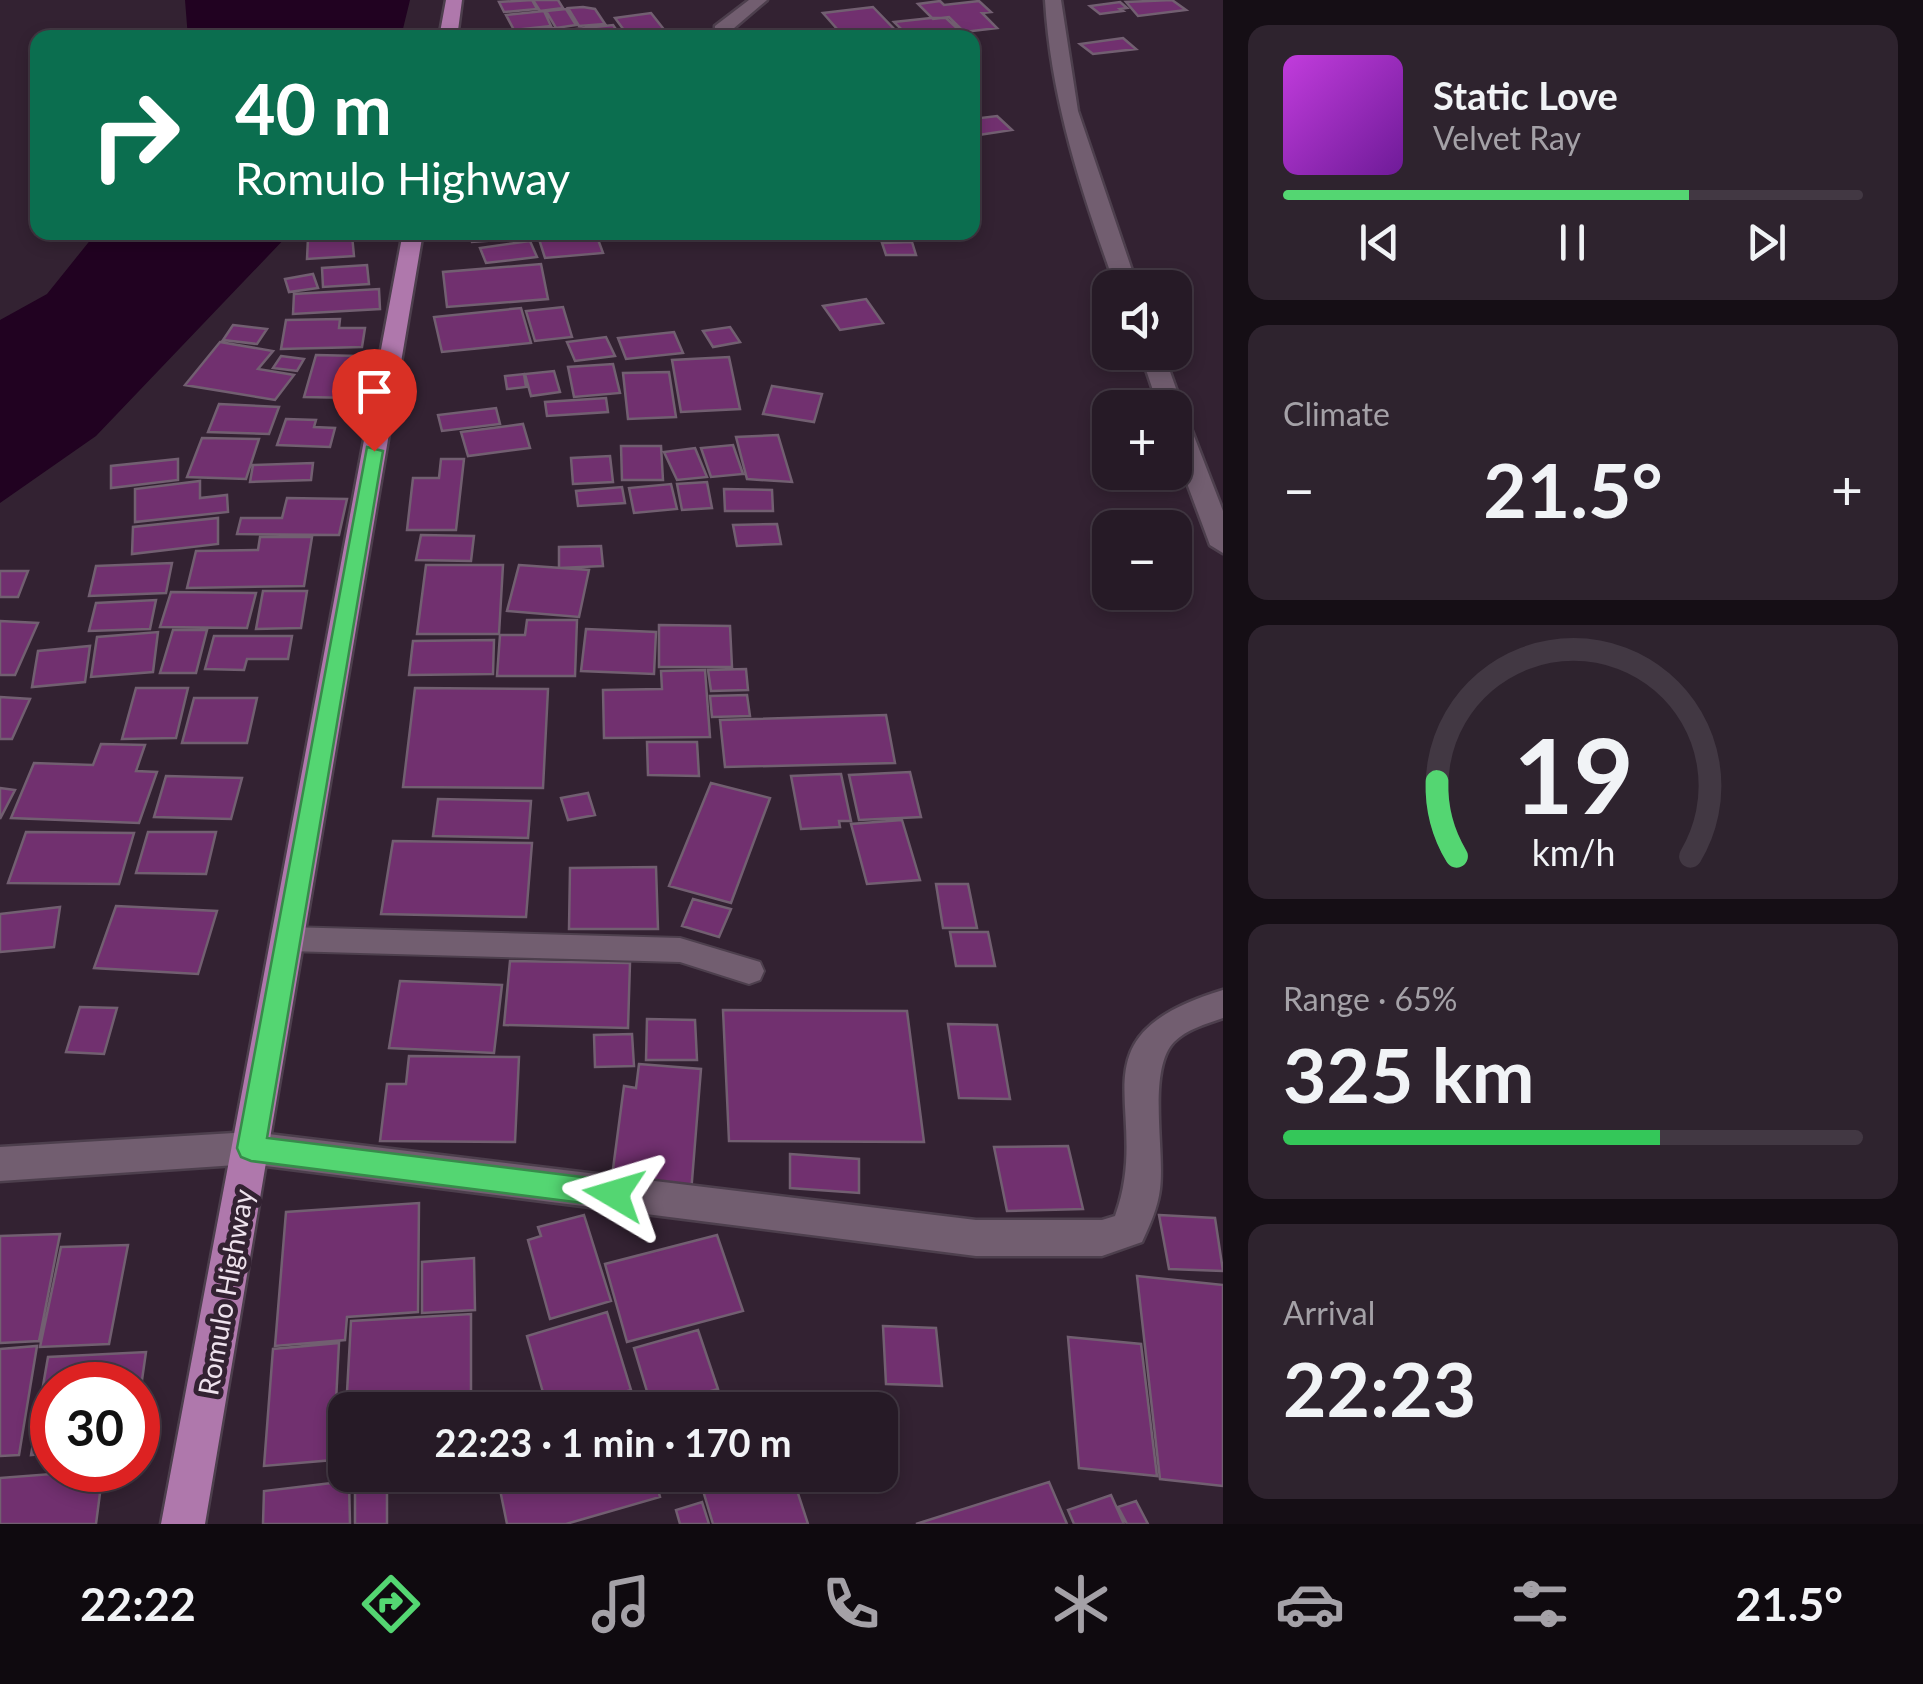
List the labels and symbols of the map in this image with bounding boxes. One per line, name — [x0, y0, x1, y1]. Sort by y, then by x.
pin — [332, 349, 417, 452]
position arrow — [562, 1142, 666, 1246]
street label: Romulo Highway — [190, 1186, 260, 1398]
speed limit sign: 30 — [30, 1362, 160, 1492]

